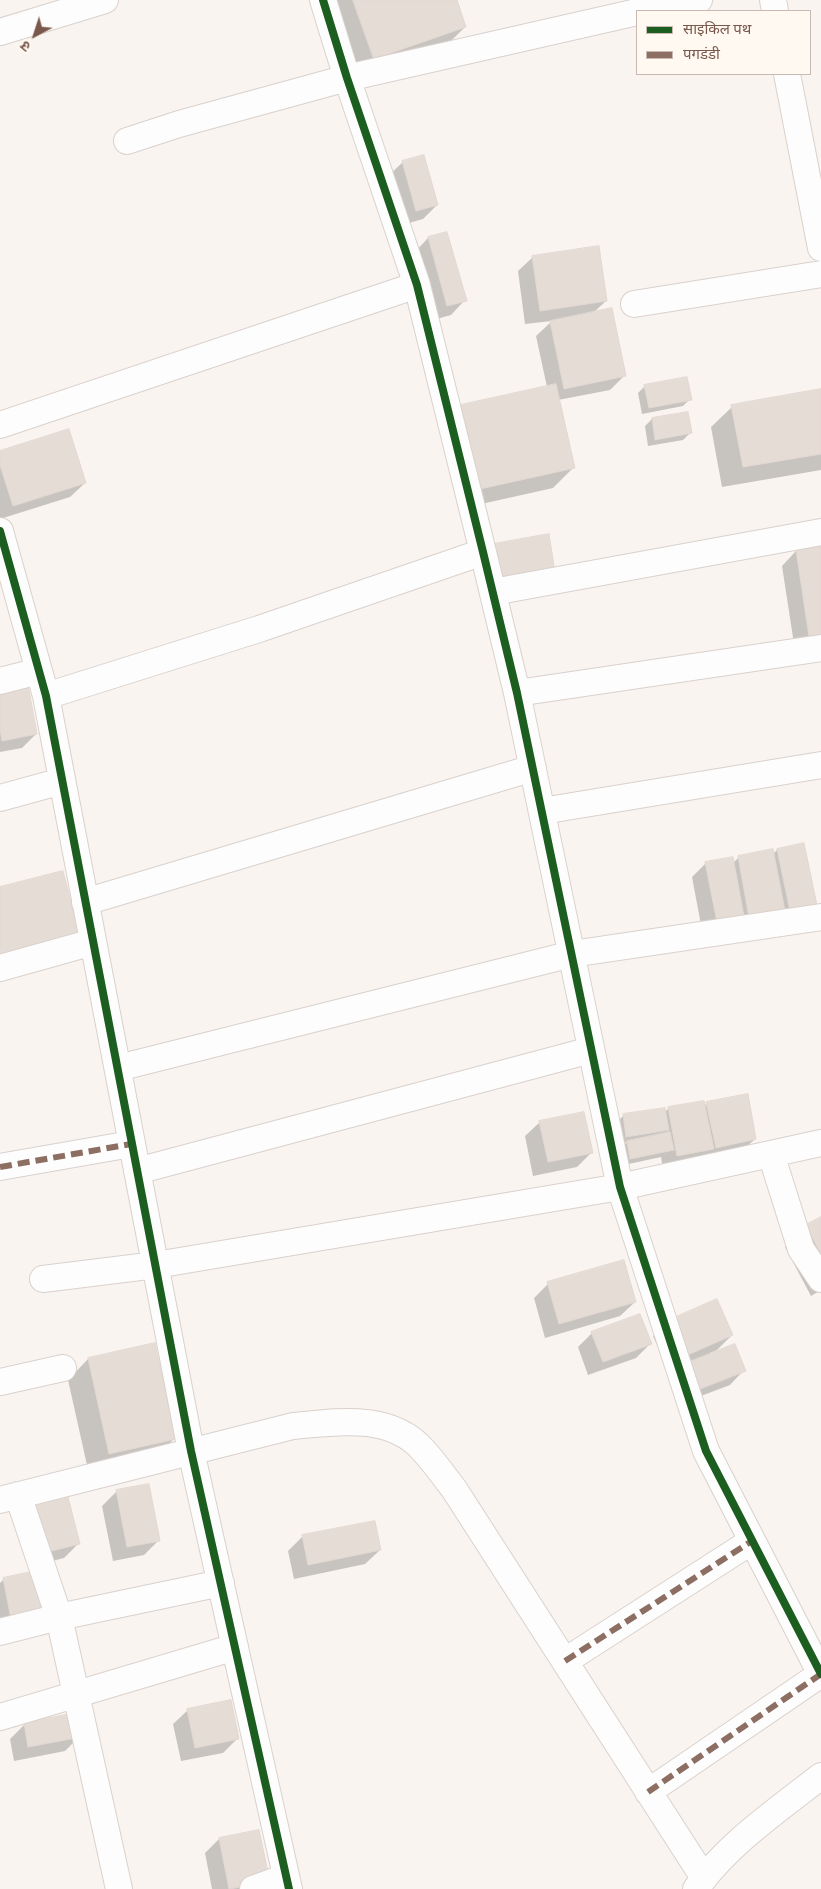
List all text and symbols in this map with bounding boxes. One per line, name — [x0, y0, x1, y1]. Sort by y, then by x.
north arrow — [10, 10, 60, 60]
legend — [636, 10, 811, 75]
text: साइकिल पथ — [683, 19, 751, 38]
text: उ — [16, 37, 34, 56]
text: पगडंडी — [683, 44, 720, 63]

